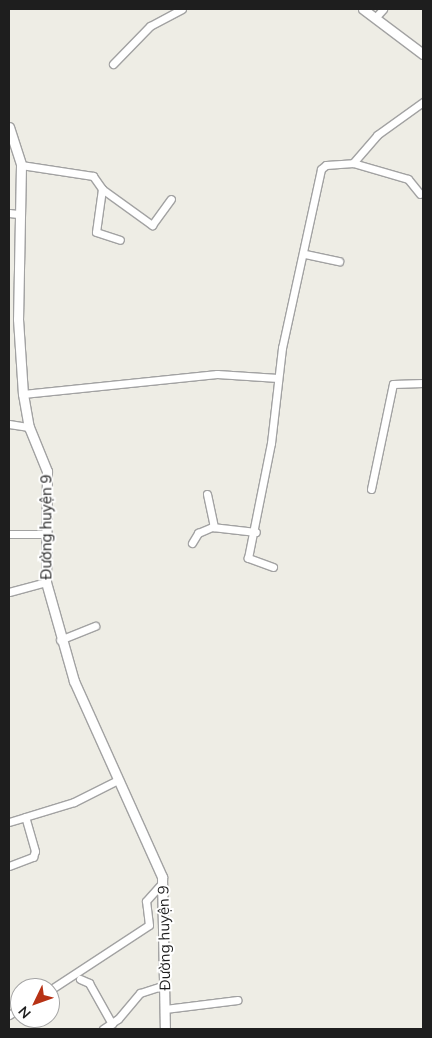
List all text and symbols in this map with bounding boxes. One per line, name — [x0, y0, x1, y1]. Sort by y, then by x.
street label: Đường huyện 9 — [37, 474, 55, 580]
street label: Đường huyện 9 — [154, 885, 174, 991]
north arrow — [10, 978, 60, 1028]
text: N — [14, 1002, 35, 1022]

